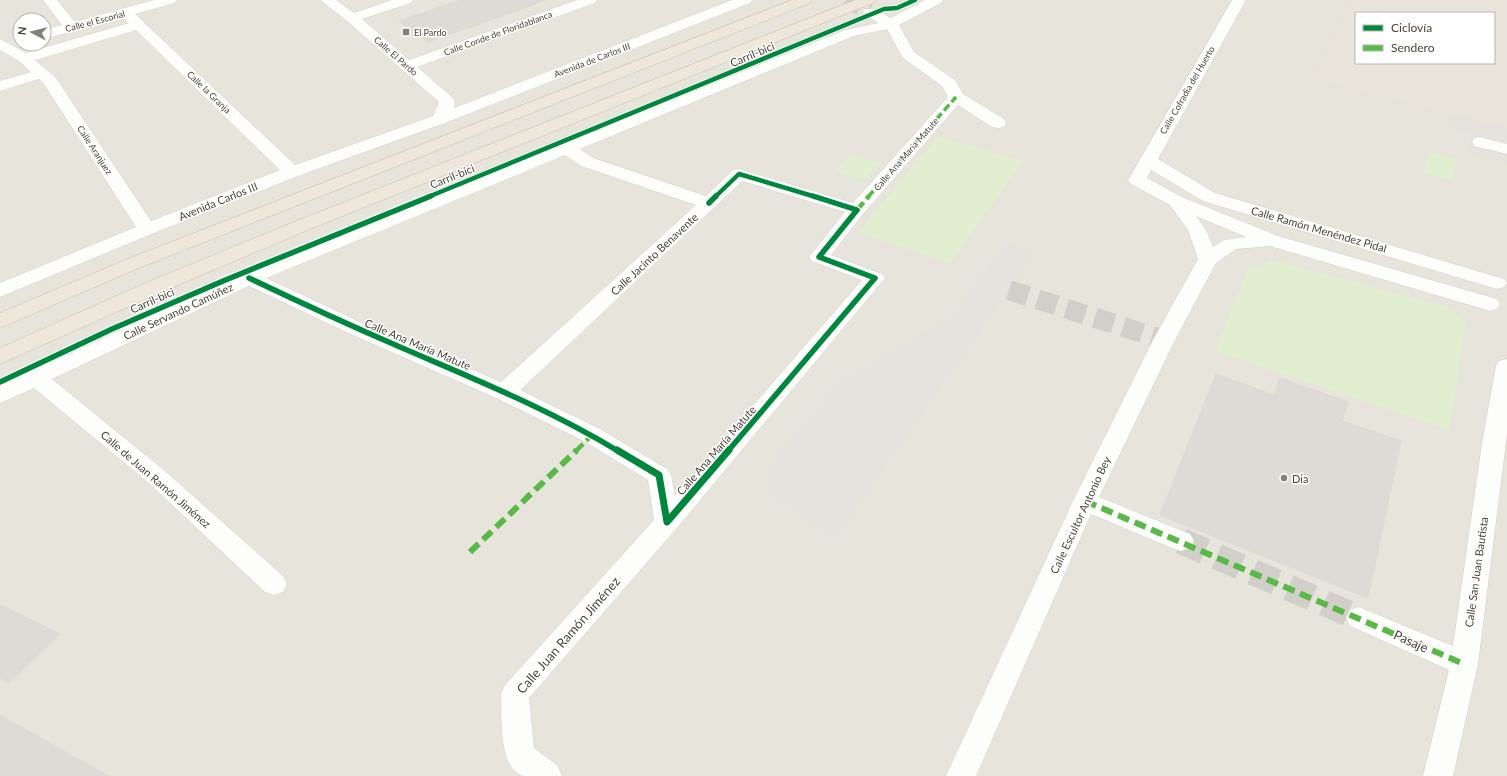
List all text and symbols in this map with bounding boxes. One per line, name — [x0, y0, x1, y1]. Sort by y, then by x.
street label: Calle el Escorial — [64, 8, 126, 34]
street label: Calle Conde de Floridablanca — [442, 8, 554, 58]
north arrow — [12, 12, 52, 52]
legend — [1355, 12, 1495, 64]
text: Ciclovía — [1391, 20, 1432, 35]
text: N — [15, 26, 29, 36]
marker: El Pardo — [401, 27, 411, 37]
place label: El Pardo — [414, 27, 447, 38]
street label: Calle El Pardo — [372, 34, 420, 78]
street label: Carril-bici — [728, 39, 776, 69]
street label: Avenida de Carlos III — [552, 40, 632, 80]
text: Sendero — [1391, 40, 1435, 55]
street label: Calle Cofradía del Huerto — [1157, 44, 1217, 136]
street label: Calle la Granja — [185, 68, 233, 116]
street label: Calle Ana María Matute — [871, 115, 941, 193]
street label: Calle Aranjuez — [75, 123, 115, 177]
street label: Carril-bici — [428, 161, 476, 191]
street label: Avenida Carlos III — [177, 179, 259, 223]
street label: Calle Ramón Menéndez Pidal — [1250, 203, 1388, 255]
street label: Calle Jacinto Benavente — [608, 210, 700, 298]
street label: Calle Servando Camúñez — [121, 280, 235, 342]
street label: Carril-bici — [128, 284, 176, 315]
street label: Calle Ana María Matute — [363, 316, 473, 372]
street label: Calle Ana María Matute — [674, 403, 758, 497]
street label: Calle de Juan Ramón Jiménez — [98, 428, 214, 530]
street label: Calle Escultor Antonio Bey — [1047, 454, 1113, 576]
place label: Dia — [1292, 472, 1308, 485]
marker: Dia — [1279, 473, 1289, 483]
street label: Calle San Juan Bautista — [1462, 516, 1490, 628]
street label: Calle Juan Ramón Jiménez — [513, 573, 623, 697]
street label: Pasaje — [1391, 626, 1431, 656]

